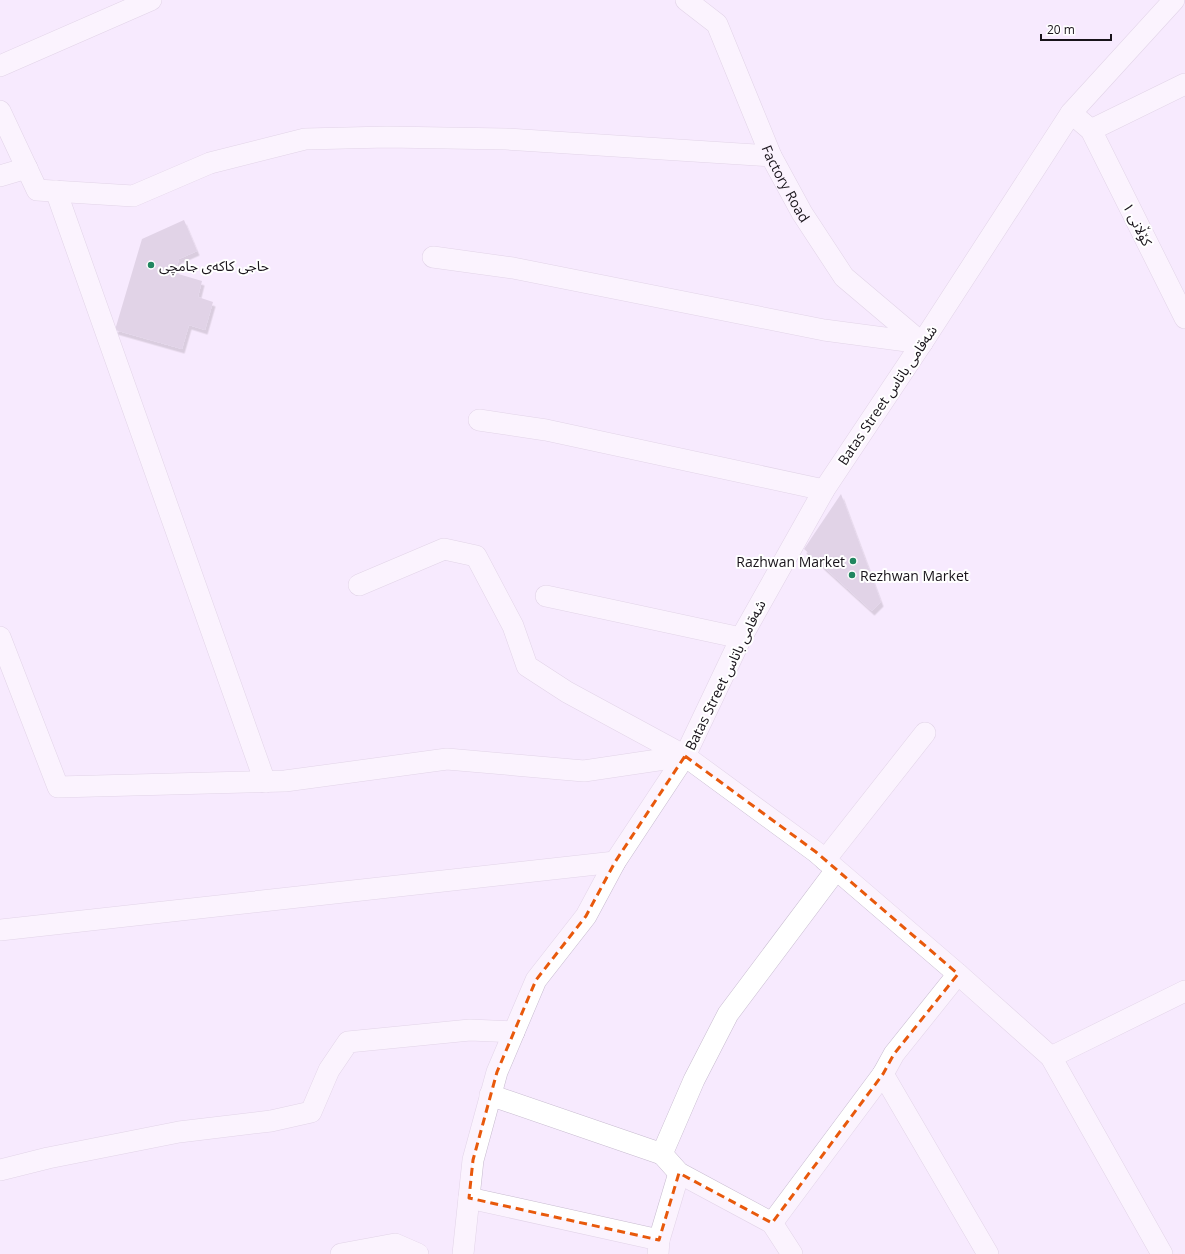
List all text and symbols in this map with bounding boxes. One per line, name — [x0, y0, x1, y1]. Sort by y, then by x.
scale bar — [1041, 16, 1111, 42]
text: 20 m — [1047, 21, 1075, 38]
street label: Factory Road — [758, 142, 815, 226]
street label: کۆڵانی ١ — [1119, 199, 1157, 249]
place label: حاجی کاکەی جامچی — [159, 256, 269, 276]
marker: حاجی کاکەی جامچی — [146, 260, 156, 270]
street label: Batas Street شەقامی باتاس — [833, 321, 941, 469]
place label: Razhwan Market — [736, 552, 845, 571]
marker: Razhwan Market — [848, 556, 858, 566]
place label: Rezhwan Market — [860, 566, 969, 585]
marker: Rezhwan Market — [847, 570, 857, 580]
street label: Batas Street شەقامی باتاس — [680, 597, 770, 753]

